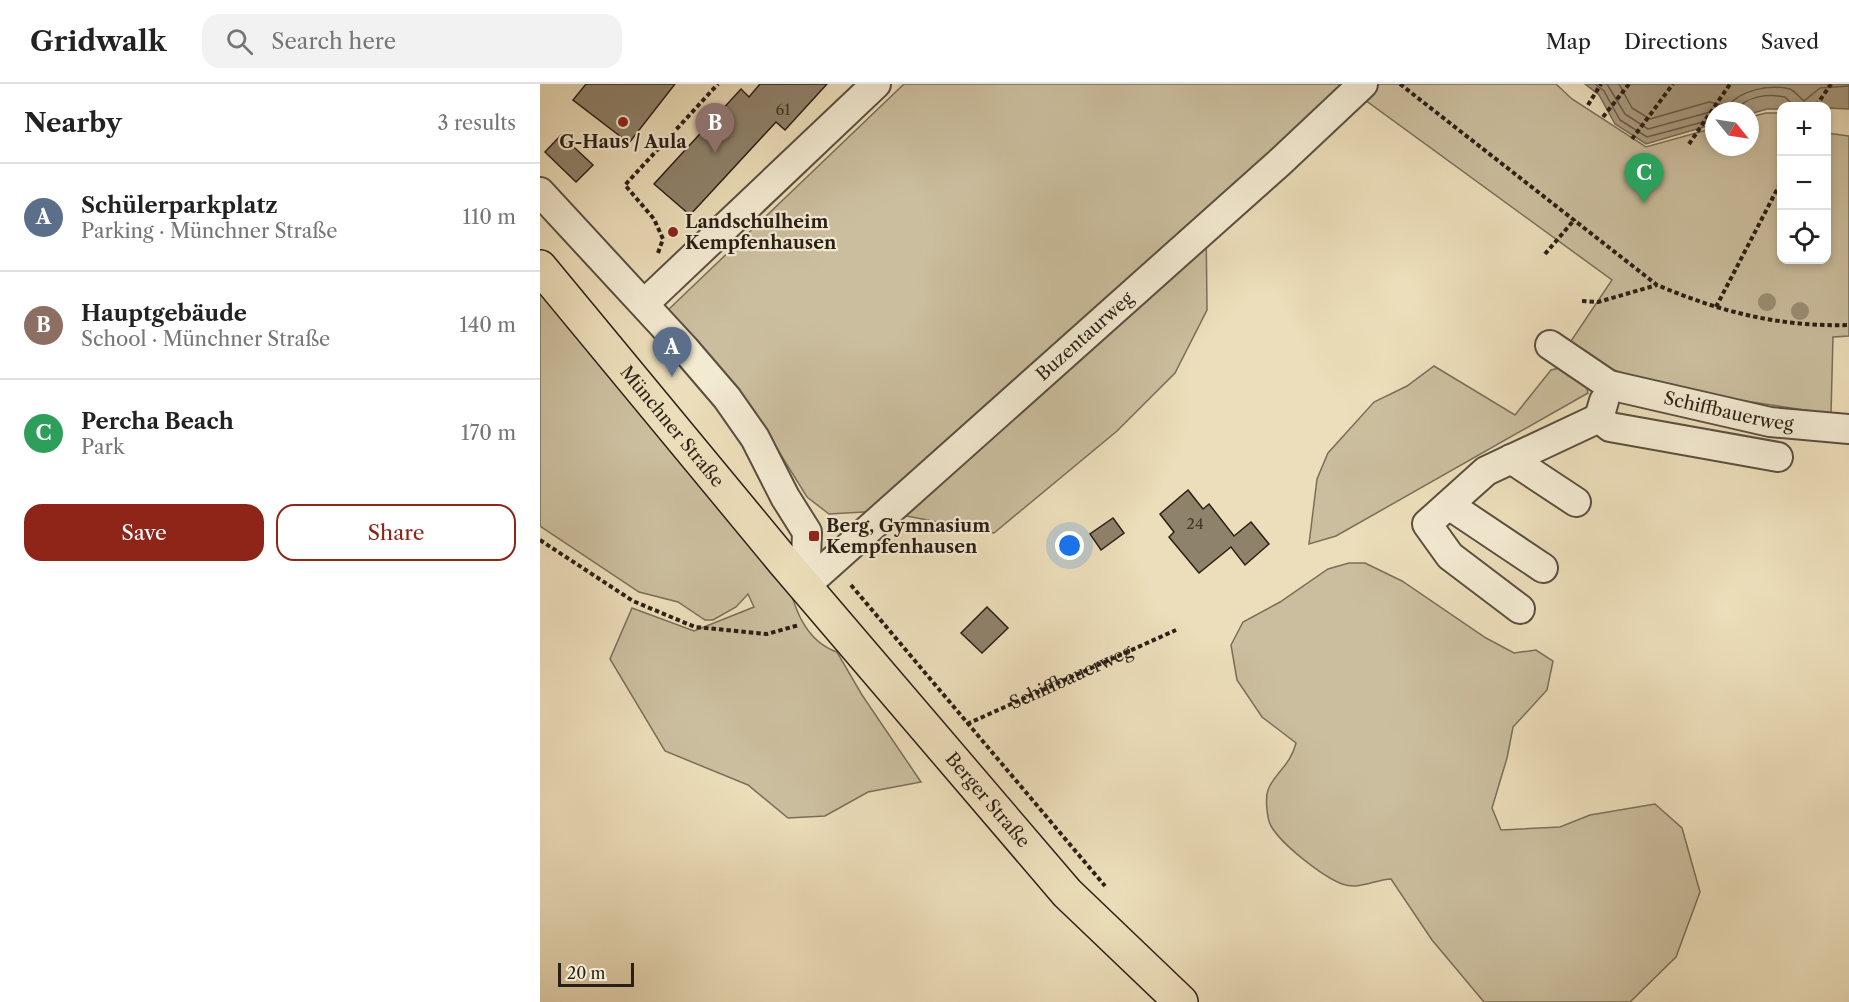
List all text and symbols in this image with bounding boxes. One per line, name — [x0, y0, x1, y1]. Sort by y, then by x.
search box — [202, 14, 622, 68]
text: Gridwalk — [30, 24, 166, 58]
icon: search — [223, 25, 256, 58]
text: Search here — [271, 28, 396, 55]
text: Map — [1546, 29, 1591, 54]
text: Directions — [1624, 29, 1728, 54]
text: Saved — [1761, 29, 1819, 54]
house number: 61 — [775, 100, 791, 119]
north arrow — [1705, 102, 1759, 156]
map controls — [1777, 102, 1831, 264]
button: + — [1777, 102, 1831, 156]
pin: B — [696, 104, 735, 153]
text: Nearby — [24, 107, 122, 139]
text: 3 results — [438, 111, 516, 135]
marker: G-Haus / Aula — [616, 115, 630, 129]
place label: G-Haus / Aula — [559, 131, 687, 153]
pin: C — [1624, 154, 1664, 203]
button: − — [1777, 156, 1831, 210]
text: Schülerparkplatz — [81, 192, 278, 219]
text: A — [36, 205, 51, 229]
text: 110 m — [463, 205, 516, 229]
button: locate — [1777, 210, 1831, 264]
place label: Landschulheim Kempfenhausen — [685, 211, 837, 254]
text: Parking · Münchner Straße — [81, 219, 337, 243]
marker: Landschulheim Kempfenhausen — [666, 225, 680, 239]
street label: Buzentaurweg — [1032, 287, 1138, 385]
text: Hauptgebäude — [81, 300, 247, 327]
text: B — [36, 313, 51, 337]
text: 140 m — [459, 313, 516, 337]
text: School · Münchner Straße — [81, 327, 330, 351]
pin: A — [652, 328, 692, 377]
street label: Münchner Straße — [615, 361, 729, 492]
street label: Schiffbauerweg — [1662, 387, 1795, 435]
text: Percha Beach — [81, 408, 234, 435]
text: C — [35, 421, 52, 445]
text: 170 m — [461, 421, 516, 445]
text: Park — [81, 435, 124, 459]
button: Save — [24, 504, 264, 561]
button: Share — [276, 504, 516, 561]
house number: 24 — [1186, 514, 1204, 533]
place label: Berg, Gymnasium Kempfenhausen — [826, 515, 990, 558]
marker: Berg, Gymnasium Kempfenhausen — [807, 529, 821, 543]
your location — [1055, 531, 1084, 560]
street label: Schiffbauerweg — [1006, 640, 1136, 714]
street label: Berger Straße — [941, 748, 1034, 852]
scale bar — [558, 960, 634, 988]
text: 20 m — [567, 963, 606, 983]

